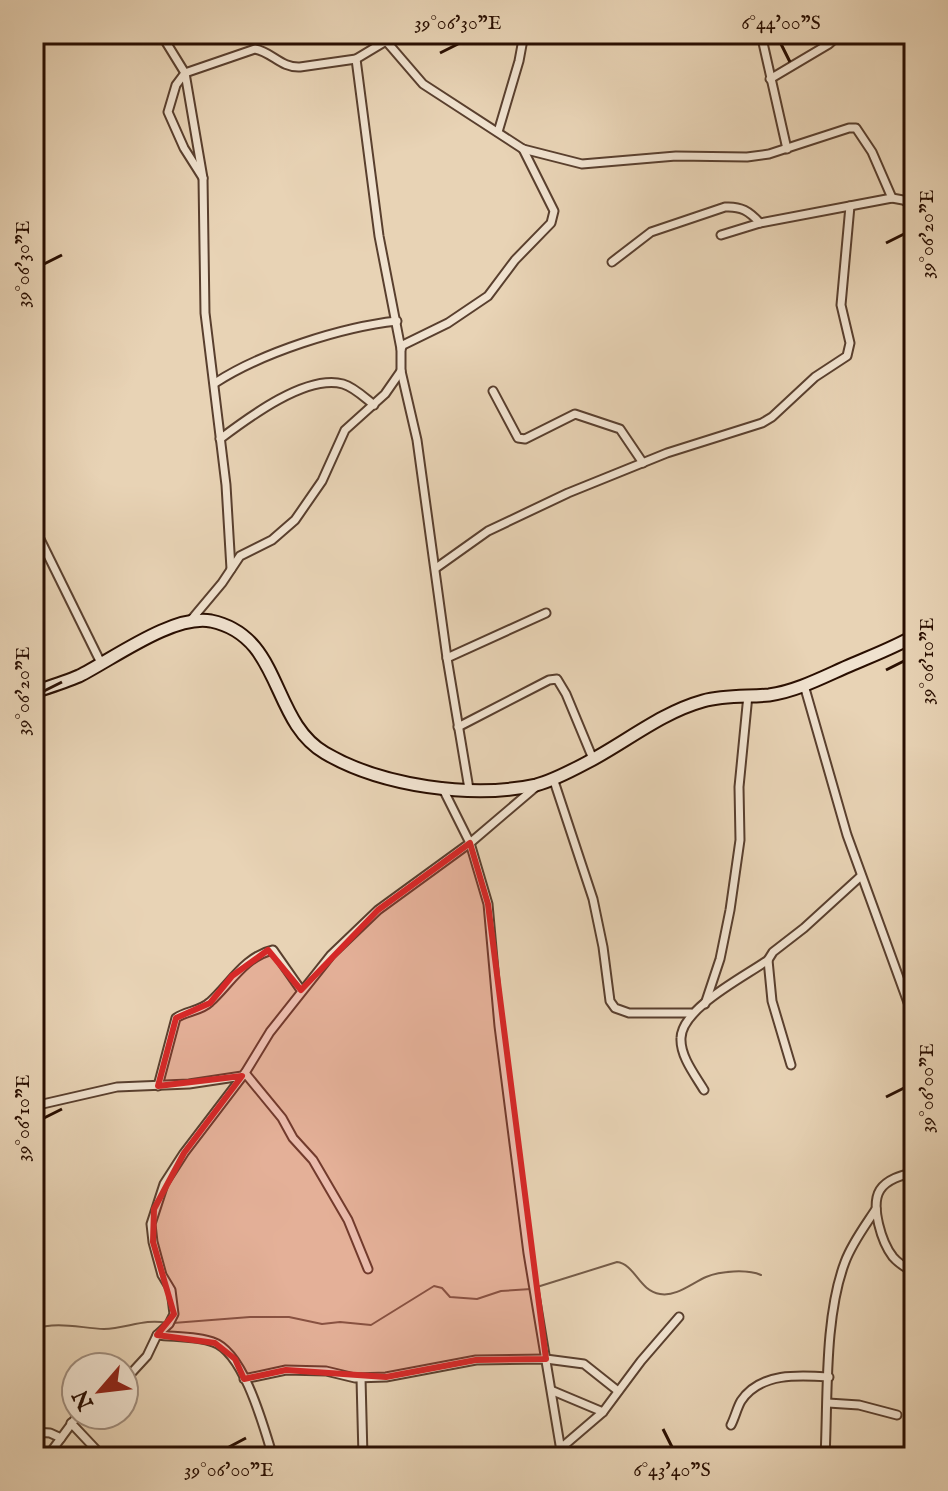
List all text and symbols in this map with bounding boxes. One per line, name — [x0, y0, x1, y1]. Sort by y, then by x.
text: 39°06'30"E — [414, 11, 502, 36]
text: 6°44'00"S — [741, 11, 821, 36]
text: 39°06'20"E — [915, 189, 940, 279]
text: 39°06'30"E — [11, 220, 36, 308]
text: 39°06'10"E — [915, 617, 940, 705]
text: 39°06'20"E — [11, 646, 36, 736]
text: 39°06'00"E — [915, 1043, 940, 1133]
text: 39°06'10"E — [11, 1074, 36, 1162]
north arrow — [60, 1351, 140, 1431]
text: N — [67, 1384, 101, 1415]
text: 39°06'00"E — [184, 1458, 274, 1483]
text: 6°43'40"S — [633, 1458, 711, 1483]

